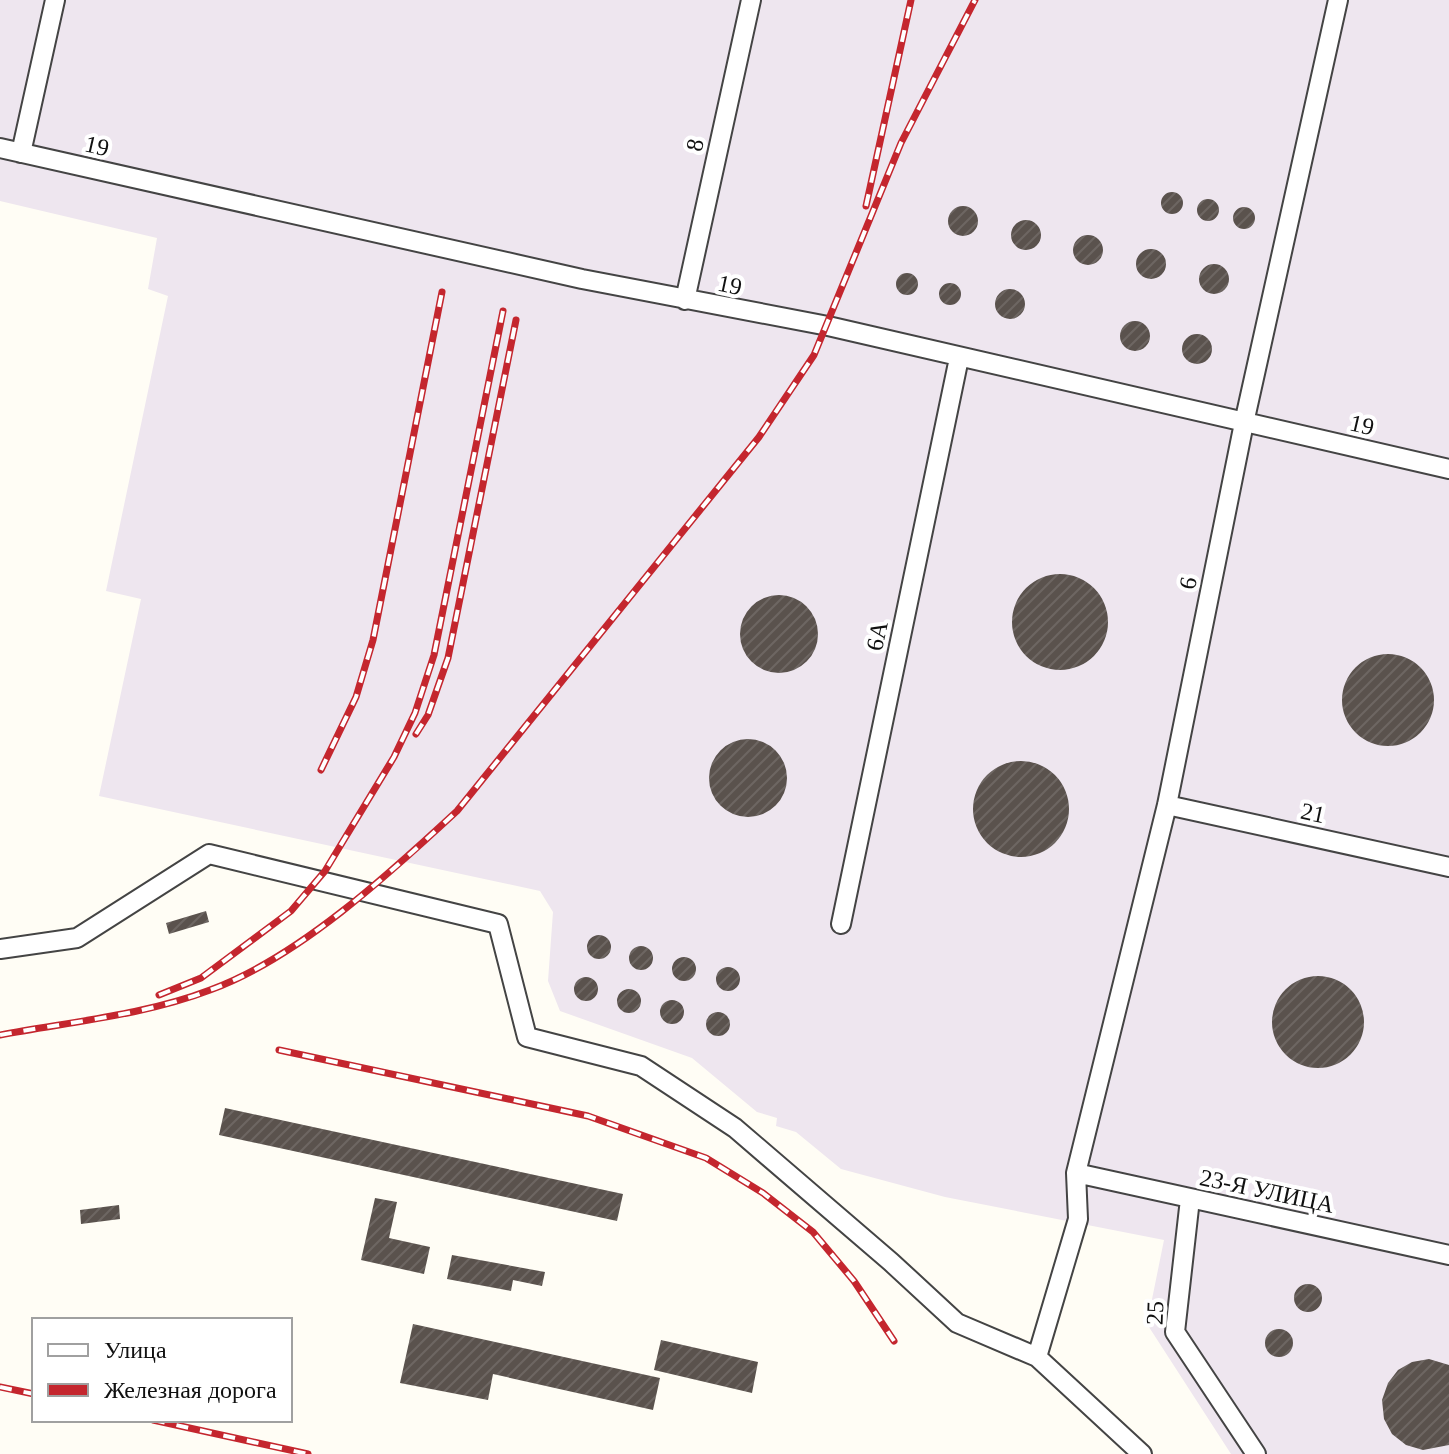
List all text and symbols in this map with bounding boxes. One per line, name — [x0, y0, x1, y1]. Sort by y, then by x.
street label: 19 — [82, 131, 112, 161]
street label: 8 — [681, 136, 709, 154]
street label: 19 — [716, 270, 744, 300]
street label: 19 — [1347, 410, 1377, 440]
street label: 6 — [1174, 575, 1202, 591]
street label: 6A — [861, 618, 893, 653]
street label: 21 — [1299, 798, 1327, 828]
street label: 23-Я УЛИЦА — [1198, 1164, 1337, 1218]
street label: 25 — [1142, 1301, 1168, 1325]
legend — [32, 1318, 292, 1422]
text: Улица — [104, 1337, 167, 1363]
text: Железная дорога — [104, 1377, 277, 1403]

